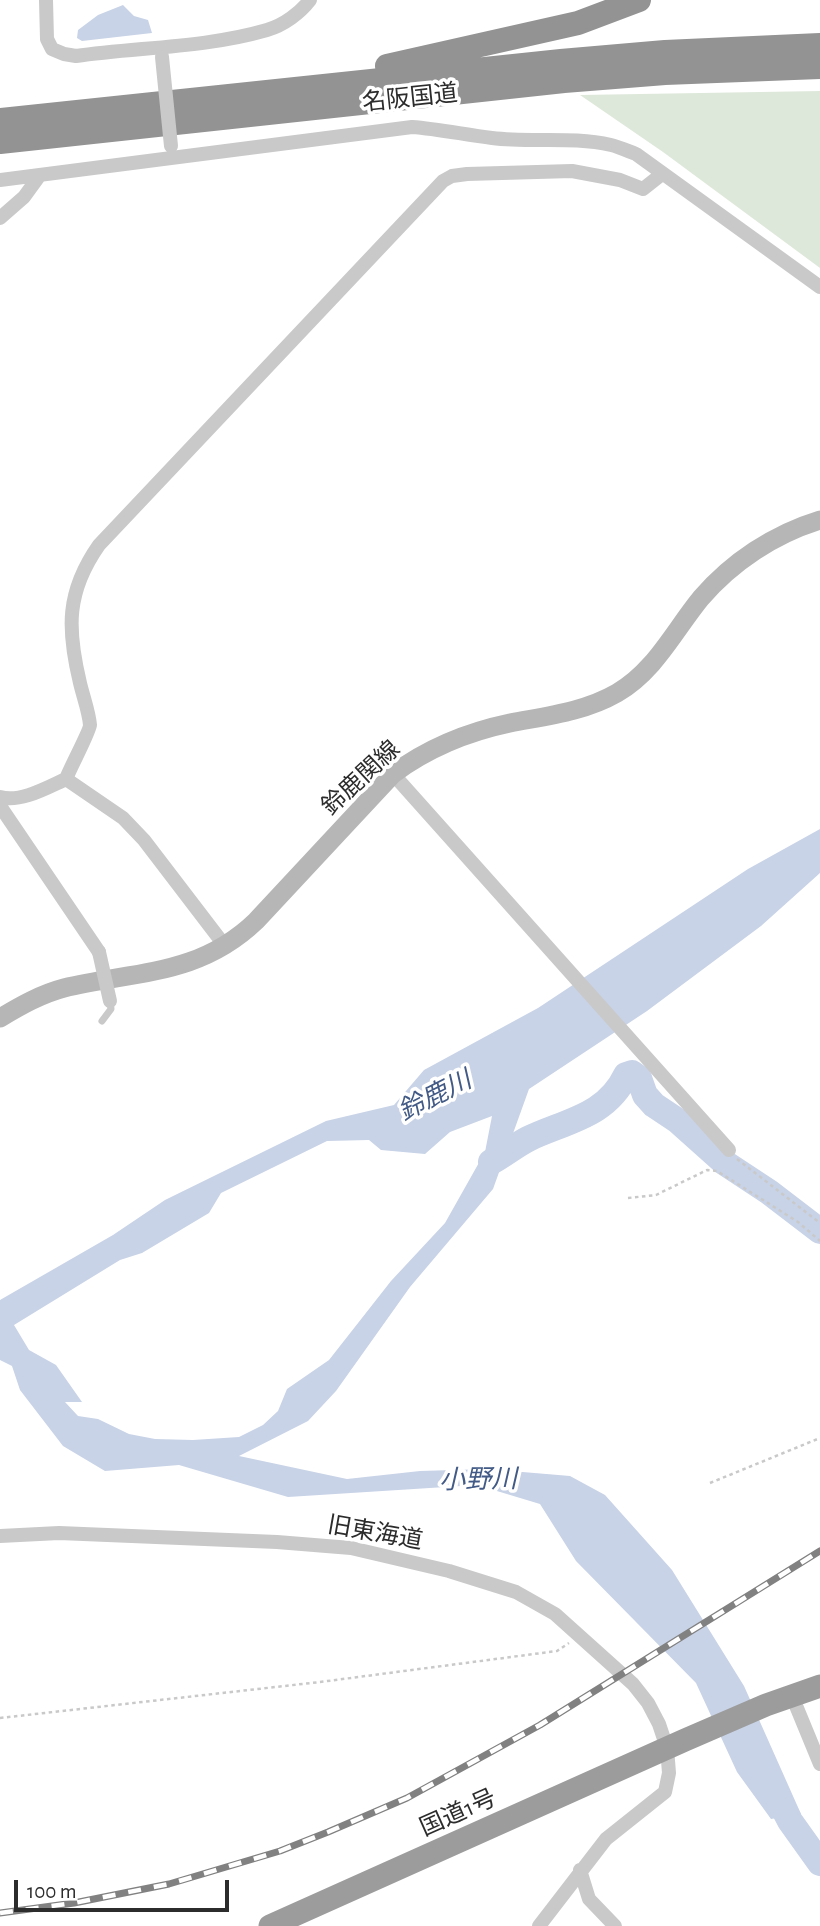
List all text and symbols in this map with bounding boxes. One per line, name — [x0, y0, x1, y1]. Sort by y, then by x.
street label: 名阪国道 — [361, 79, 459, 117]
street label: 鈴鹿関線 — [316, 735, 406, 821]
water label: 鈴鹿川 — [393, 1064, 477, 1128]
water label: 小野川 — [439, 1464, 517, 1496]
street label: 旧東海道 — [325, 1510, 425, 1556]
street label: 国道1号 — [415, 1784, 501, 1842]
scale bar — [18, 1867, 233, 1911]
text: 100 m — [27, 1881, 77, 1902]

